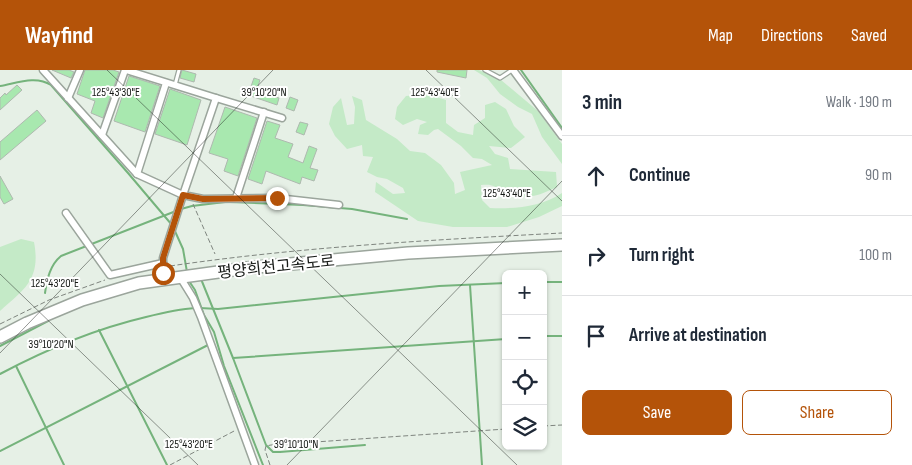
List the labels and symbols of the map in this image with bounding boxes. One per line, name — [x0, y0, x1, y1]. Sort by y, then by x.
text: 125°43'30"E — [92, 85, 140, 100]
text: 39°10'20"N — [241, 85, 287, 100]
text: 125°43'40"E — [411, 85, 459, 100]
text: 125°43'40"E — [483, 186, 531, 201]
route end — [266, 187, 289, 210]
street label: 평양희천고속도로 — [217, 252, 336, 283]
route start — [152, 262, 175, 285]
text: 125°43'20"E — [31, 276, 79, 291]
text: 39°10'20"N — [28, 337, 74, 352]
text: 125°43'20"E — [165, 437, 213, 452]
text: 39°10'10"N — [274, 437, 318, 452]

